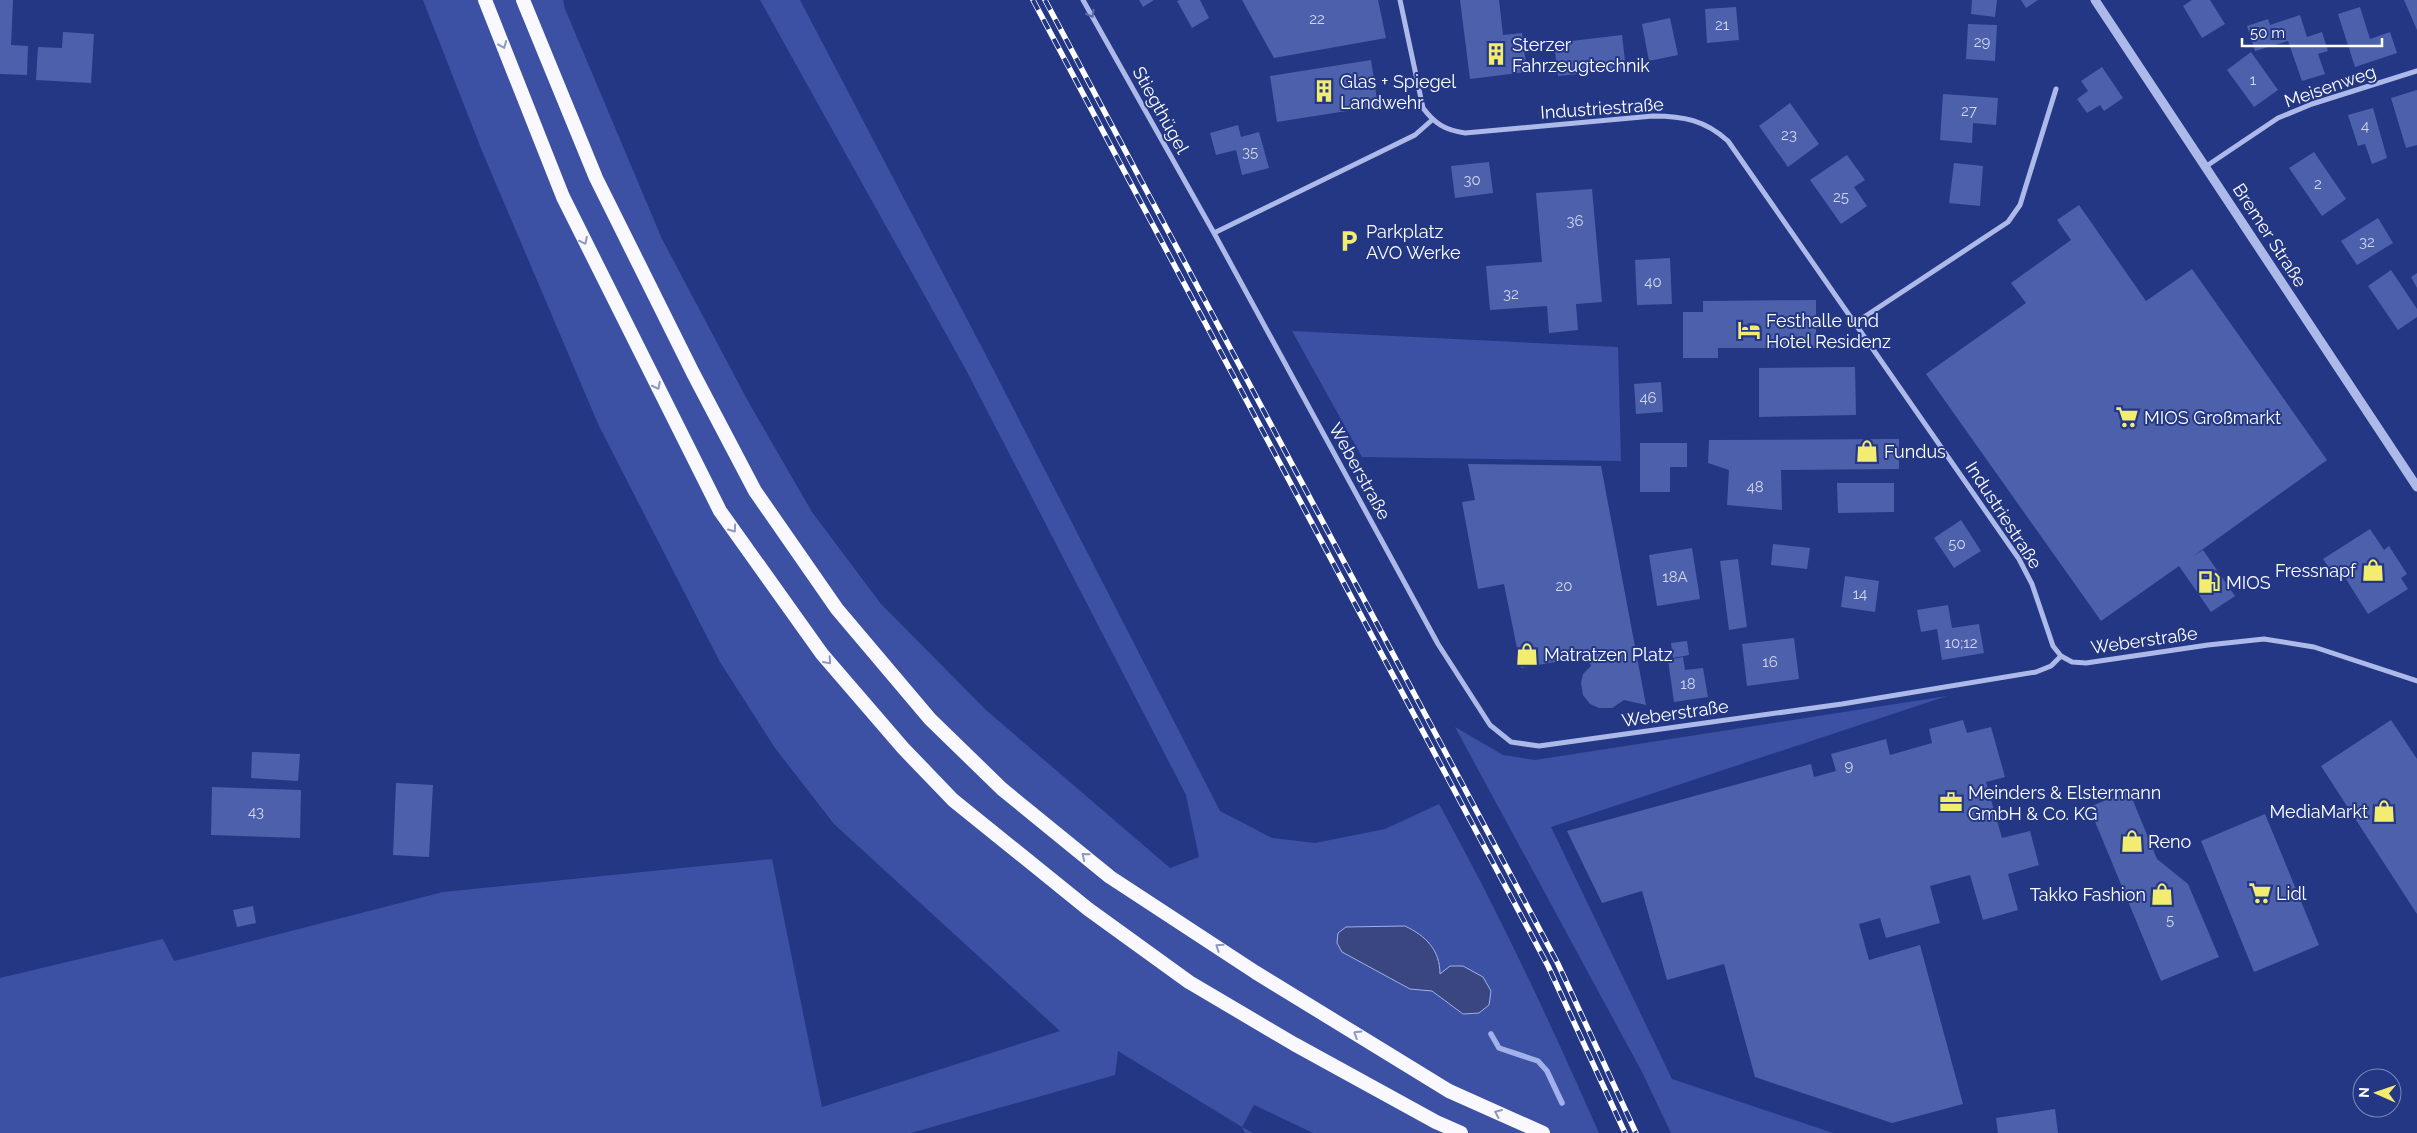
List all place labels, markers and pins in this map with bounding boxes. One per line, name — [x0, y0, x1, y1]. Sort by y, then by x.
place label: Sterzer Fahrzeugtechnik — [1512, 34, 1650, 76]
building icon: Sterzer Fahrzeugtechnik — [1483, 41, 1509, 67]
place label: Glas + Spiegel Landwehr — [1340, 71, 1456, 113]
building icon: Glas + Spiegel Landwehr — [1311, 78, 1337, 104]
place label: Parkplatz AVO Werke — [1366, 221, 1461, 263]
parking icon: Parkplatz AVO Werke — [1336, 228, 1362, 254]
place label: Festhalle und Hotel Residenz — [1766, 310, 1891, 352]
hotel icon: Festhalle und Hotel Residenz — [1736, 317, 1762, 343]
supermarket icon: MIOS Großmarkt — [2114, 404, 2140, 430]
place label: MIOS Großmarkt — [2144, 407, 2281, 428]
shop icon: Fundus — [1854, 438, 1880, 464]
place label: Fundus — [1884, 441, 1946, 462]
shop icon: Fressnapf — [2360, 557, 2386, 583]
place label: Fressnapf — [2275, 560, 2357, 581]
fuel station icon: MIOS — [2196, 569, 2222, 595]
place label: MIOS — [2226, 572, 2271, 593]
shop icon: Matratzen Platz — [1514, 641, 1540, 667]
place label: Matratzen Platz — [1544, 644, 1673, 665]
place label: Meinders & Elstermann GmbH & Co. KG — [1968, 782, 2161, 824]
office icon: Meinders & Elstermann GmbH & Co. KG — [1938, 789, 1964, 815]
shop icon: MediaMarkt — [2371, 798, 2397, 824]
place label: MediaMarkt — [2269, 801, 2368, 822]
shop icon: Reno — [2119, 828, 2145, 854]
place label: Reno — [2148, 831, 2192, 852]
supermarket icon: Lidl — [2247, 880, 2273, 906]
shop icon: Takko Fashion — [2149, 881, 2175, 907]
place label: Lidl — [2276, 883, 2307, 904]
place label: Takko Fashion — [2030, 884, 2146, 905]

